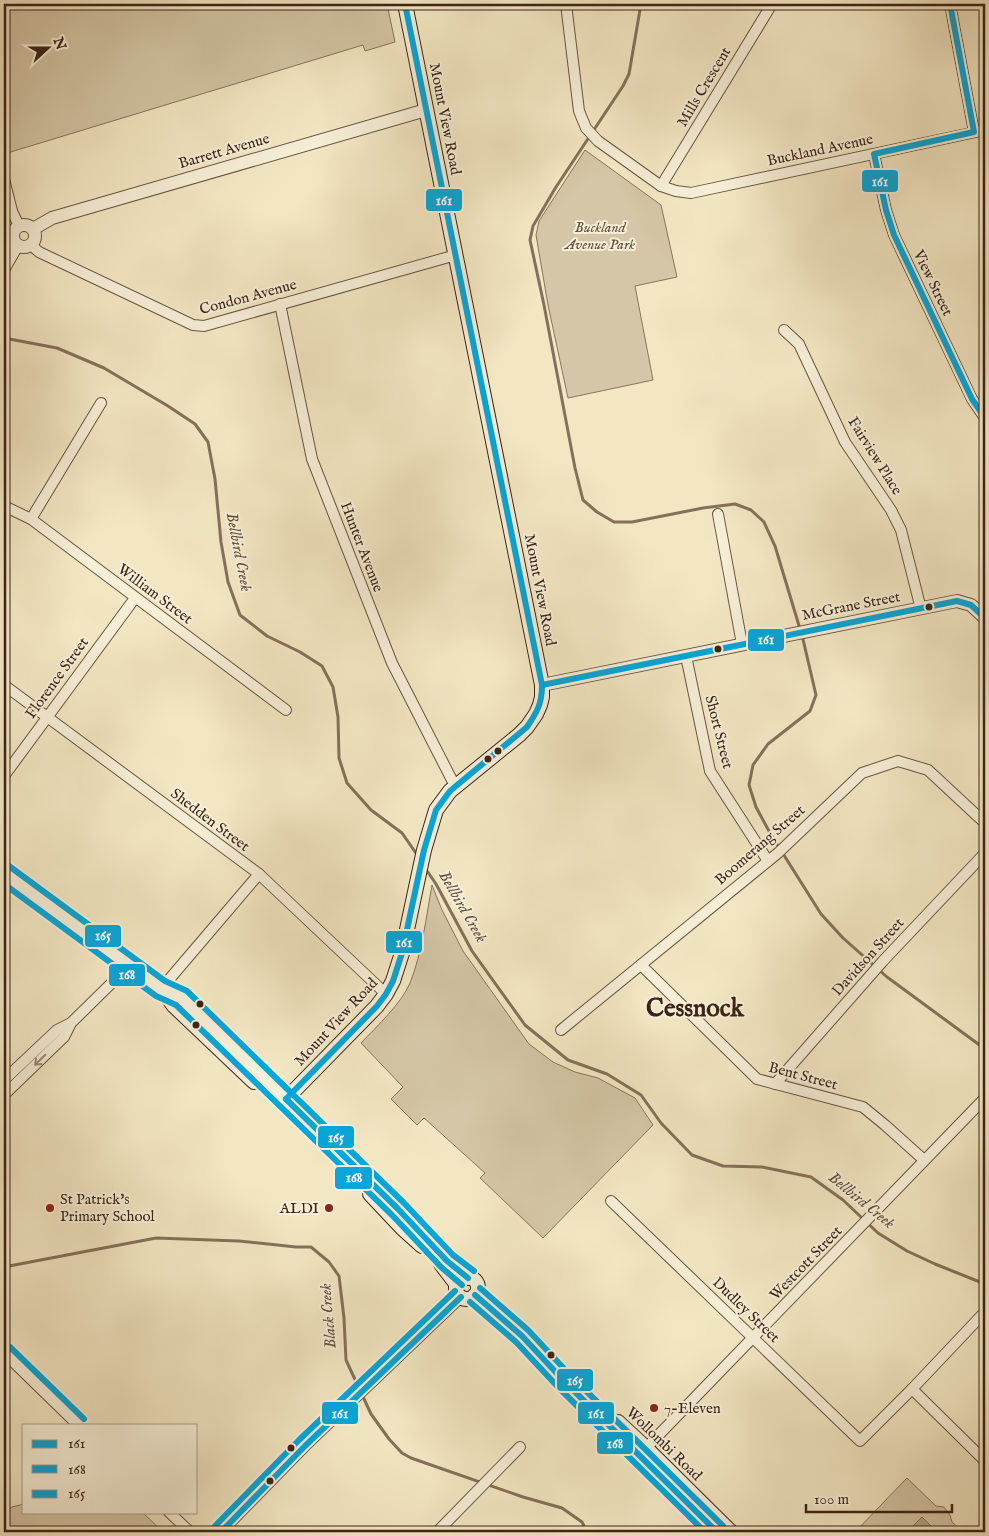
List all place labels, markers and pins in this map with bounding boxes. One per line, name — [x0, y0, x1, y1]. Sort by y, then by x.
unlabelled marker — [924, 602, 934, 612]
unlabelled marker — [713, 644, 723, 654]
unlabelled marker — [493, 746, 503, 756]
unlabelled marker — [483, 754, 493, 764]
unlabelled marker — [195, 999, 205, 1009]
unlabelled marker — [191, 1020, 201, 1030]
place label: St Patrick's Primary School — [60, 1190, 156, 1226]
place label: ALDI — [279, 1199, 320, 1218]
marker: St Patrick's Primary School — [44, 1202, 56, 1214]
marker: ALDI — [323, 1202, 335, 1214]
unlabelled marker — [546, 1350, 556, 1360]
place label: 7-Eleven — [664, 1399, 721, 1418]
marker: 7-Eleven — [648, 1402, 660, 1414]
unlabelled marker — [286, 1443, 296, 1453]
unlabelled marker — [265, 1476, 275, 1486]

